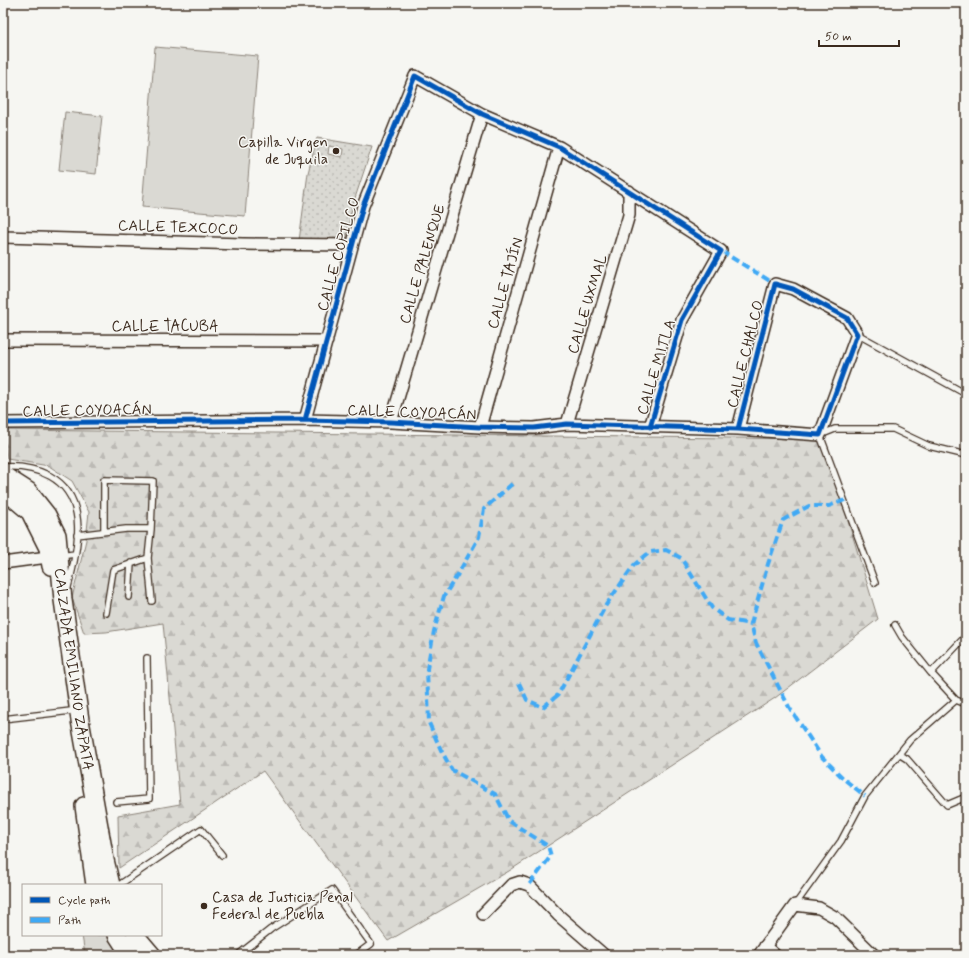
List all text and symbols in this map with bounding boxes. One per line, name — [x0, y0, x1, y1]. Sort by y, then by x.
scale bar — [819, 22, 899, 48]
text: 50 m — [825, 29, 852, 45]
place label: Capilla Virgen de Juquila — [238, 133, 328, 170]
marker: Capilla Virgen de Juquila — [331, 146, 341, 156]
street label: CALLE COPILCO — [313, 195, 365, 314]
street label: CALLE PALENQUE — [395, 202, 451, 326]
street label: CALLE TEXCOCO — [117, 216, 238, 240]
street label: CALLE TAJÍN — [482, 235, 529, 331]
street label: CALLE UXMAL — [563, 252, 613, 357]
street label: CALLE CHALCO — [723, 298, 769, 410]
street label: CALLE TACUBA — [112, 317, 218, 337]
street label: CALLE MITLA — [633, 317, 681, 417]
street label: CALLE COYOACÁN — [22, 399, 152, 422]
street label: CALLE COYOACÁN — [347, 400, 477, 425]
street label: CALZADA EMILIANO ZAPATA — [49, 567, 98, 772]
legend — [22, 884, 162, 936]
place label: Casa de Justicia Penal Federal de Puebla — [212, 888, 353, 925]
text: Cycle path — [58, 893, 110, 909]
marker: Casa de Justicia Penal Federal de Puebla — [199, 901, 209, 911]
text: Path — [58, 913, 81, 929]

